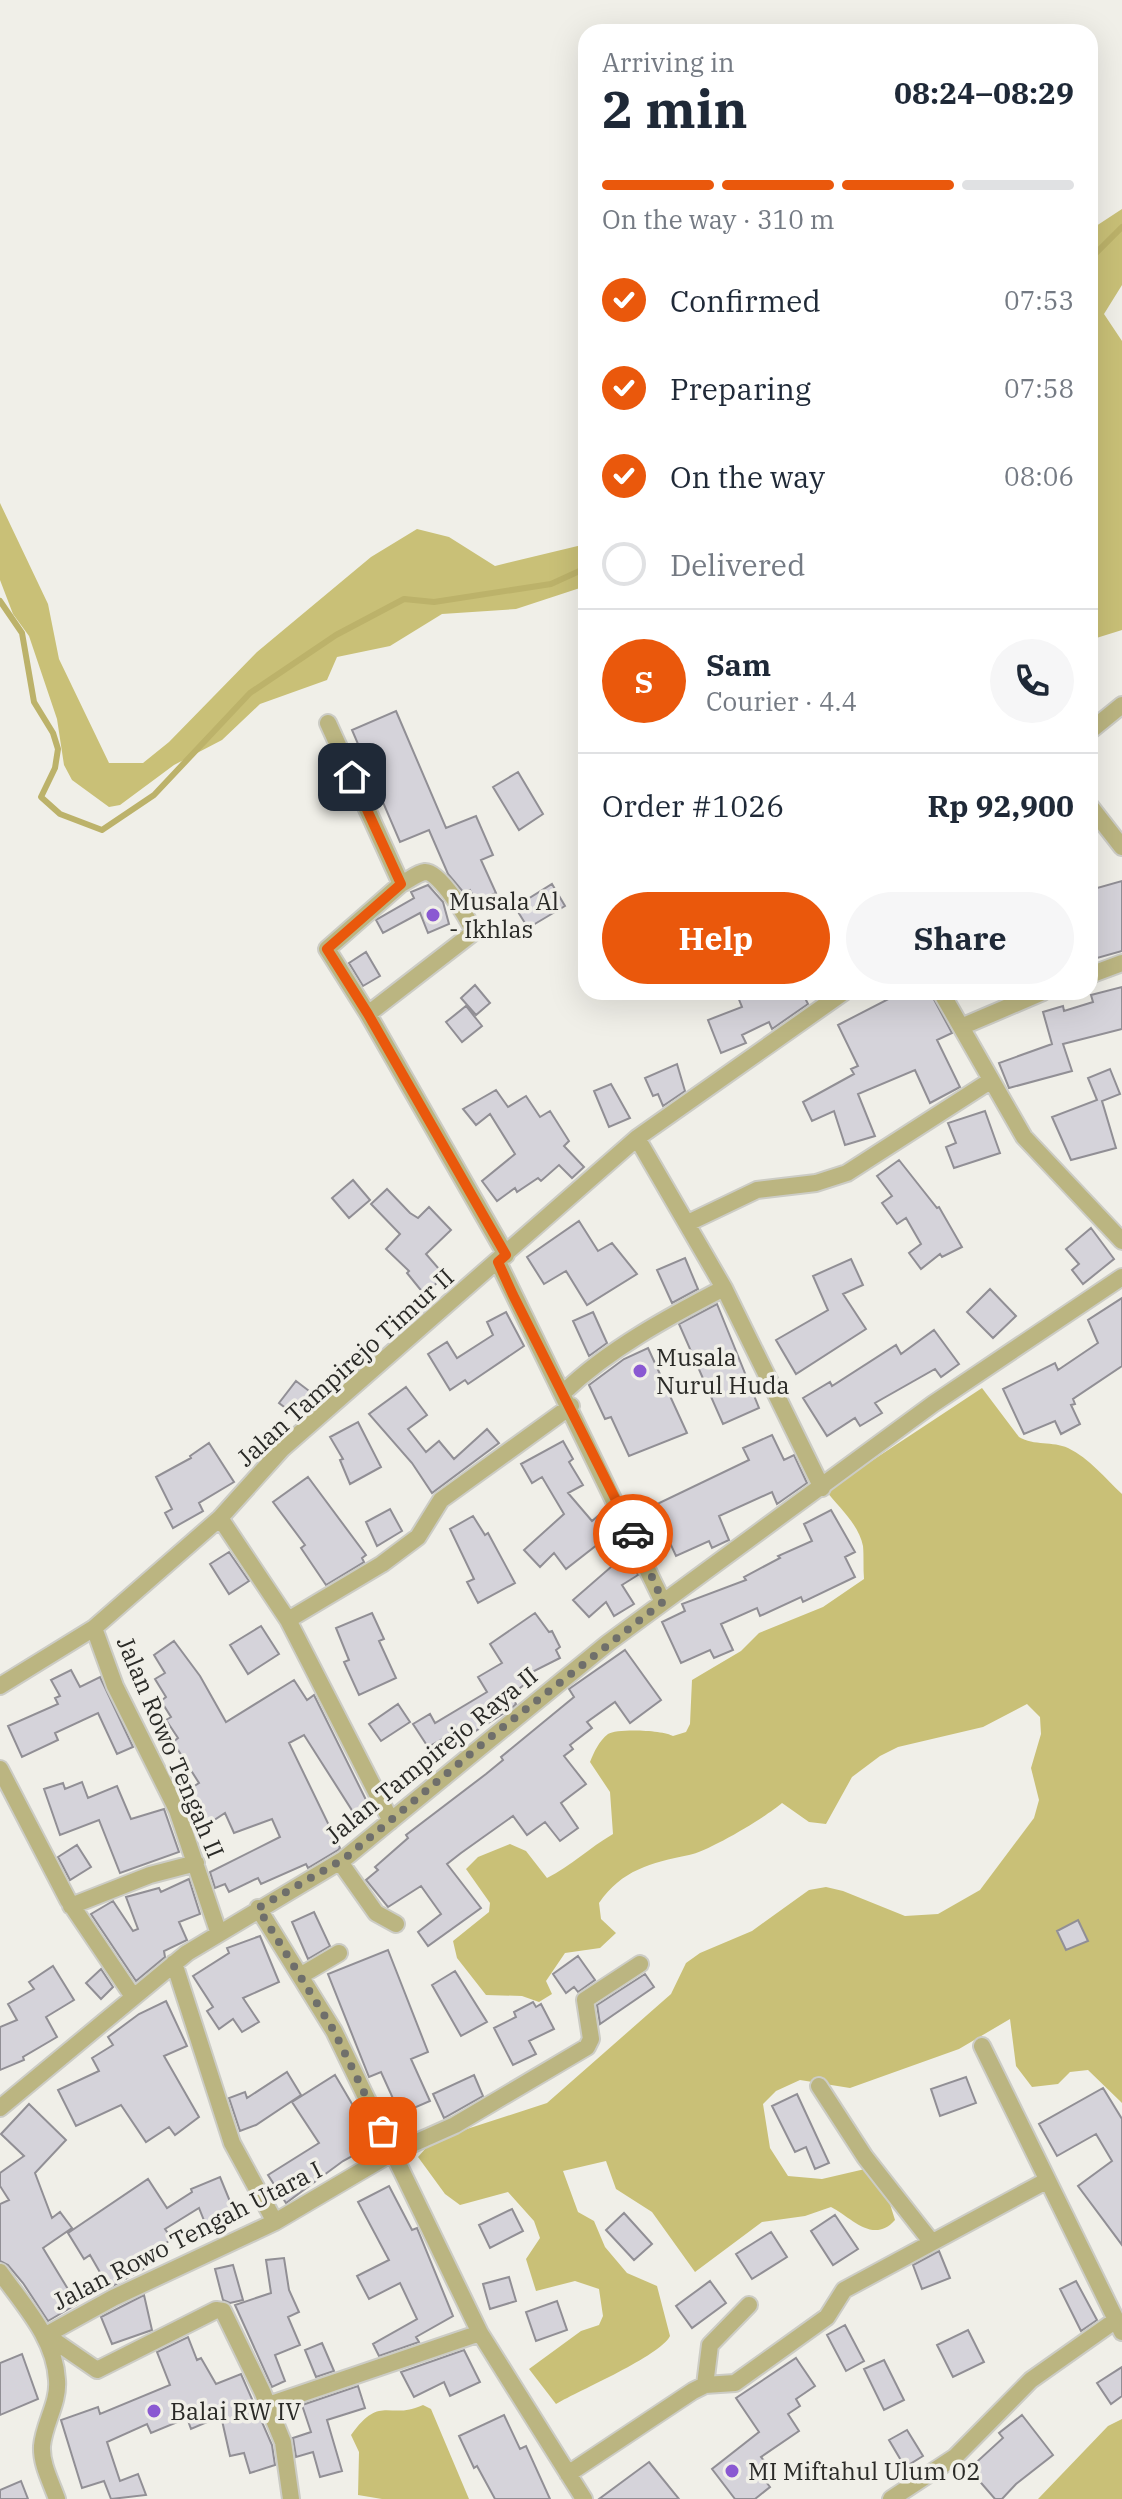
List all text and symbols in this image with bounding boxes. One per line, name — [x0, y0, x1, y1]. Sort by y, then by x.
text: Arriving in — [602, 45, 735, 79]
text: 08:24–08:29 — [894, 73, 1074, 112]
text: 2 min — [602, 75, 748, 142]
text: On the way · 310 m — [602, 202, 835, 236]
icon: check — [602, 278, 646, 322]
text: Confirmed — [670, 281, 821, 320]
text: 07:53 — [1004, 283, 1074, 317]
icon: check — [602, 366, 646, 410]
text: Preparing — [670, 369, 811, 408]
text: 07:58 — [1004, 371, 1074, 405]
icon: check — [602, 454, 646, 498]
text: On the way — [670, 457, 825, 496]
text: 08:06 — [1004, 459, 1074, 493]
text: Delivered — [670, 545, 805, 584]
button: phone — [990, 639, 1074, 723]
text: Sam — [706, 645, 771, 684]
text: S — [635, 662, 653, 701]
text: Courier · 4.4 — [706, 684, 857, 718]
pin — [318, 743, 386, 811]
icon: home — [330, 755, 374, 799]
text: Order #1026 — [602, 786, 784, 825]
text: Rp 92,900 — [928, 786, 1074, 825]
place label: Musala Al - Ikhlas — [449, 885, 559, 945]
button: Help — [602, 892, 830, 984]
button: Share — [846, 892, 1074, 984]
marker: Musala Al - Ikhlas — [424, 906, 442, 924]
street label: Jalan Tampirejo Timur II — [230, 1261, 460, 1473]
place label: Musala Nurul Huda — [656, 1341, 790, 1401]
marker: Musala Nurul Huda — [631, 1362, 649, 1380]
courier — [593, 1494, 673, 1574]
icon: car — [611, 1512, 655, 1556]
street label: Jalan Rowo Tengah II — [110, 1631, 232, 1863]
street label: Jalan Tampirejo Raya II — [318, 1659, 544, 1851]
pin — [349, 2097, 417, 2165]
icon: bag — [361, 2109, 405, 2153]
street label: Jalan Rowo Tengah Utara I — [47, 2153, 327, 2317]
place label: Balai RW IV — [170, 2395, 301, 2427]
marker: Balai RW IV — [145, 2402, 163, 2420]
place label: MI Miftahul Ulum 02 — [748, 2455, 981, 2487]
marker: MI Miftahul Ulum 02 — [723, 2462, 741, 2480]

